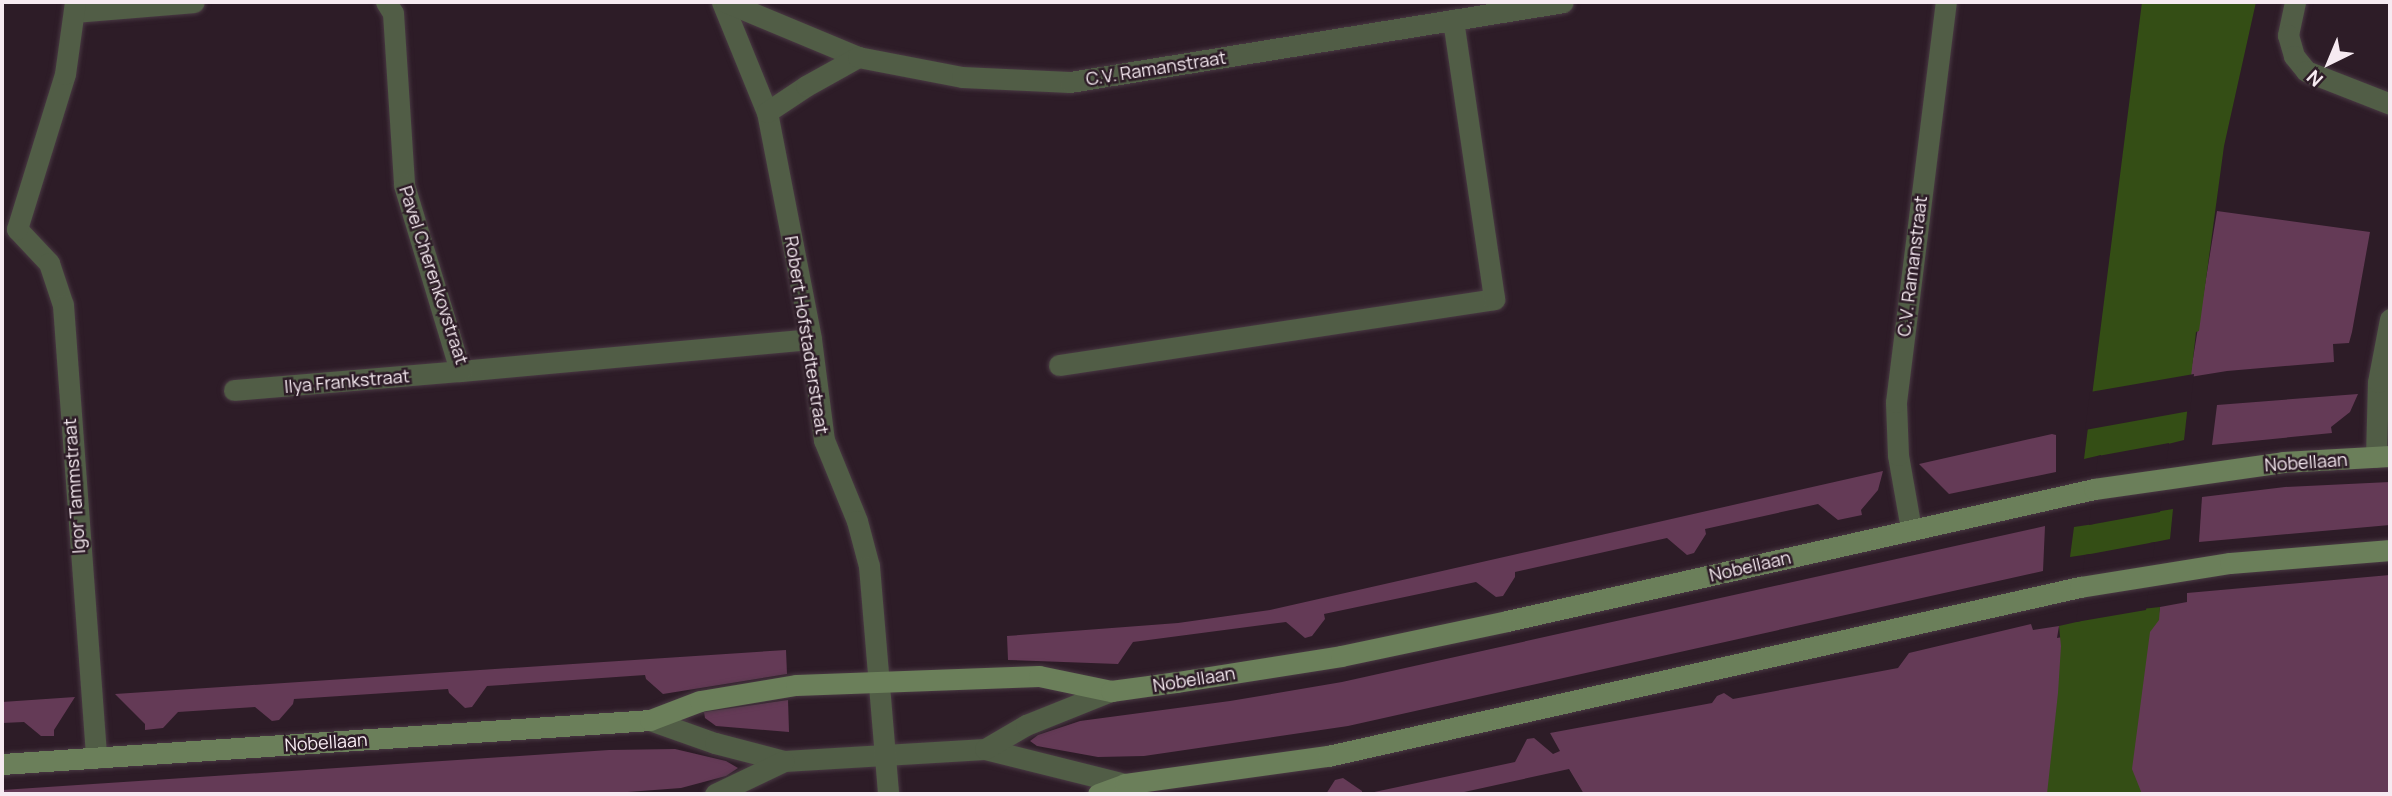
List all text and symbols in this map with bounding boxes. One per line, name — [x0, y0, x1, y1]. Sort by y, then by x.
north arrow — [2294, 28, 2364, 98]
street label: C.V. Ramanstraat — [1084, 46, 1228, 90]
text: N — [2301, 64, 2329, 93]
street label: Pavel Cherenkovstraat — [395, 183, 473, 367]
street label: C.V. Ramanstraat — [1893, 194, 1931, 338]
street label: Robert Hofstadterstraat — [781, 234, 833, 436]
street label: Ilya Frankstraat — [283, 365, 411, 397]
street label: Igor Tammstraat — [58, 418, 90, 554]
street label: Nobellaan — [2264, 448, 2348, 476]
street label: Nobellaan — [1707, 546, 1793, 586]
street label: Nobellaan — [1151, 662, 1237, 696]
street label: Nobellaan — [284, 728, 368, 756]

